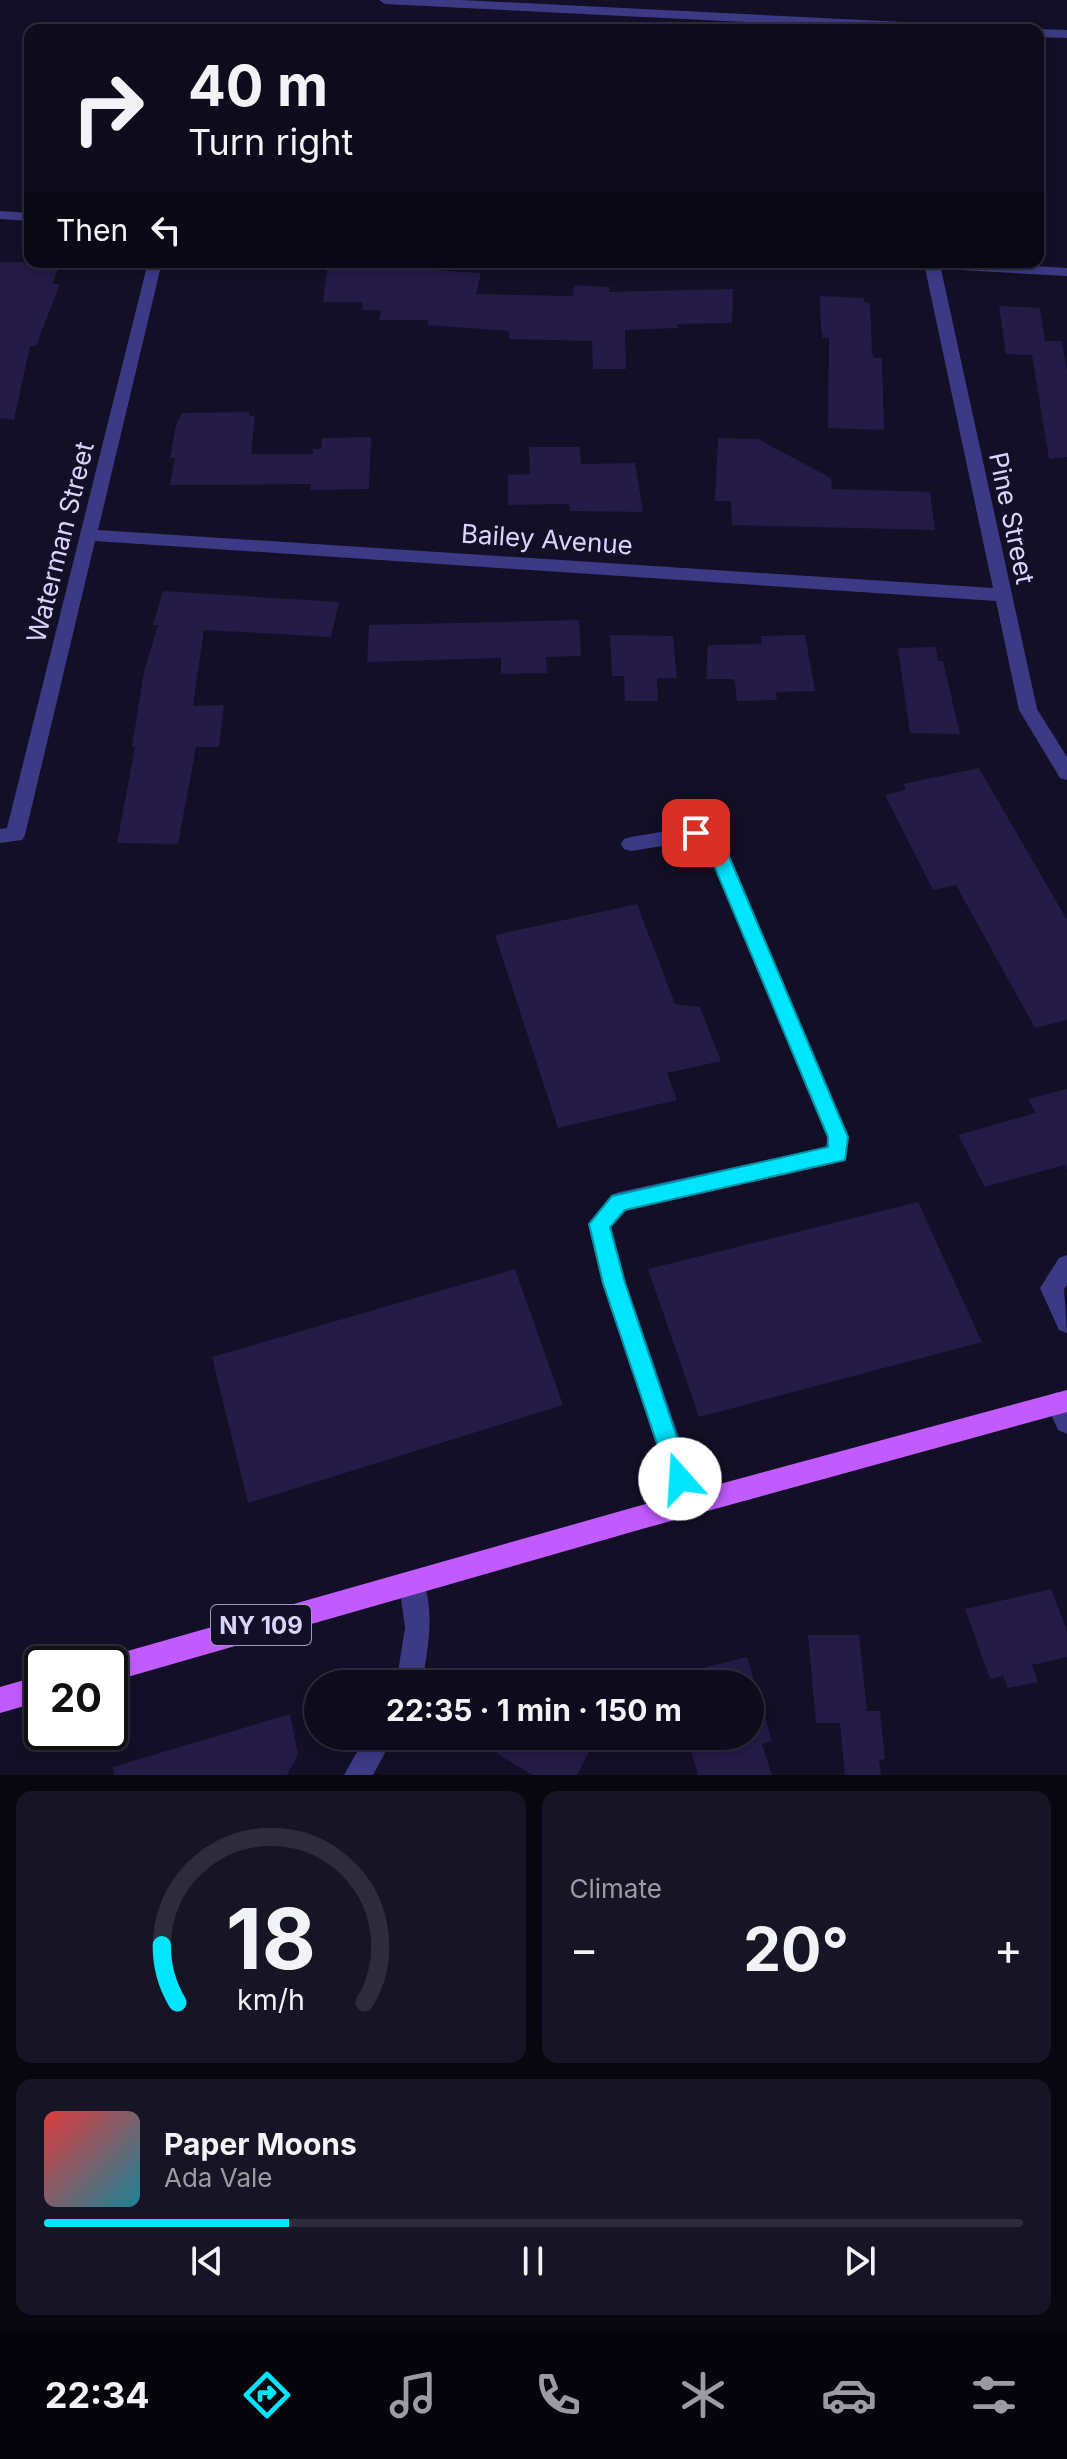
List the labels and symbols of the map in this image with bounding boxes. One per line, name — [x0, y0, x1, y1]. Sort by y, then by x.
street label: Waterman Street — [20, 438, 100, 646]
street label: Pine Street — [983, 449, 1041, 587]
street label: Bailey Avenue — [460, 518, 634, 560]
pin — [662, 799, 730, 867]
position arrow — [638, 1437, 722, 1521]
road number: NY 109 — [211, 1605, 311, 1645]
speed limit sign: 20 — [24, 1646, 128, 1750]

